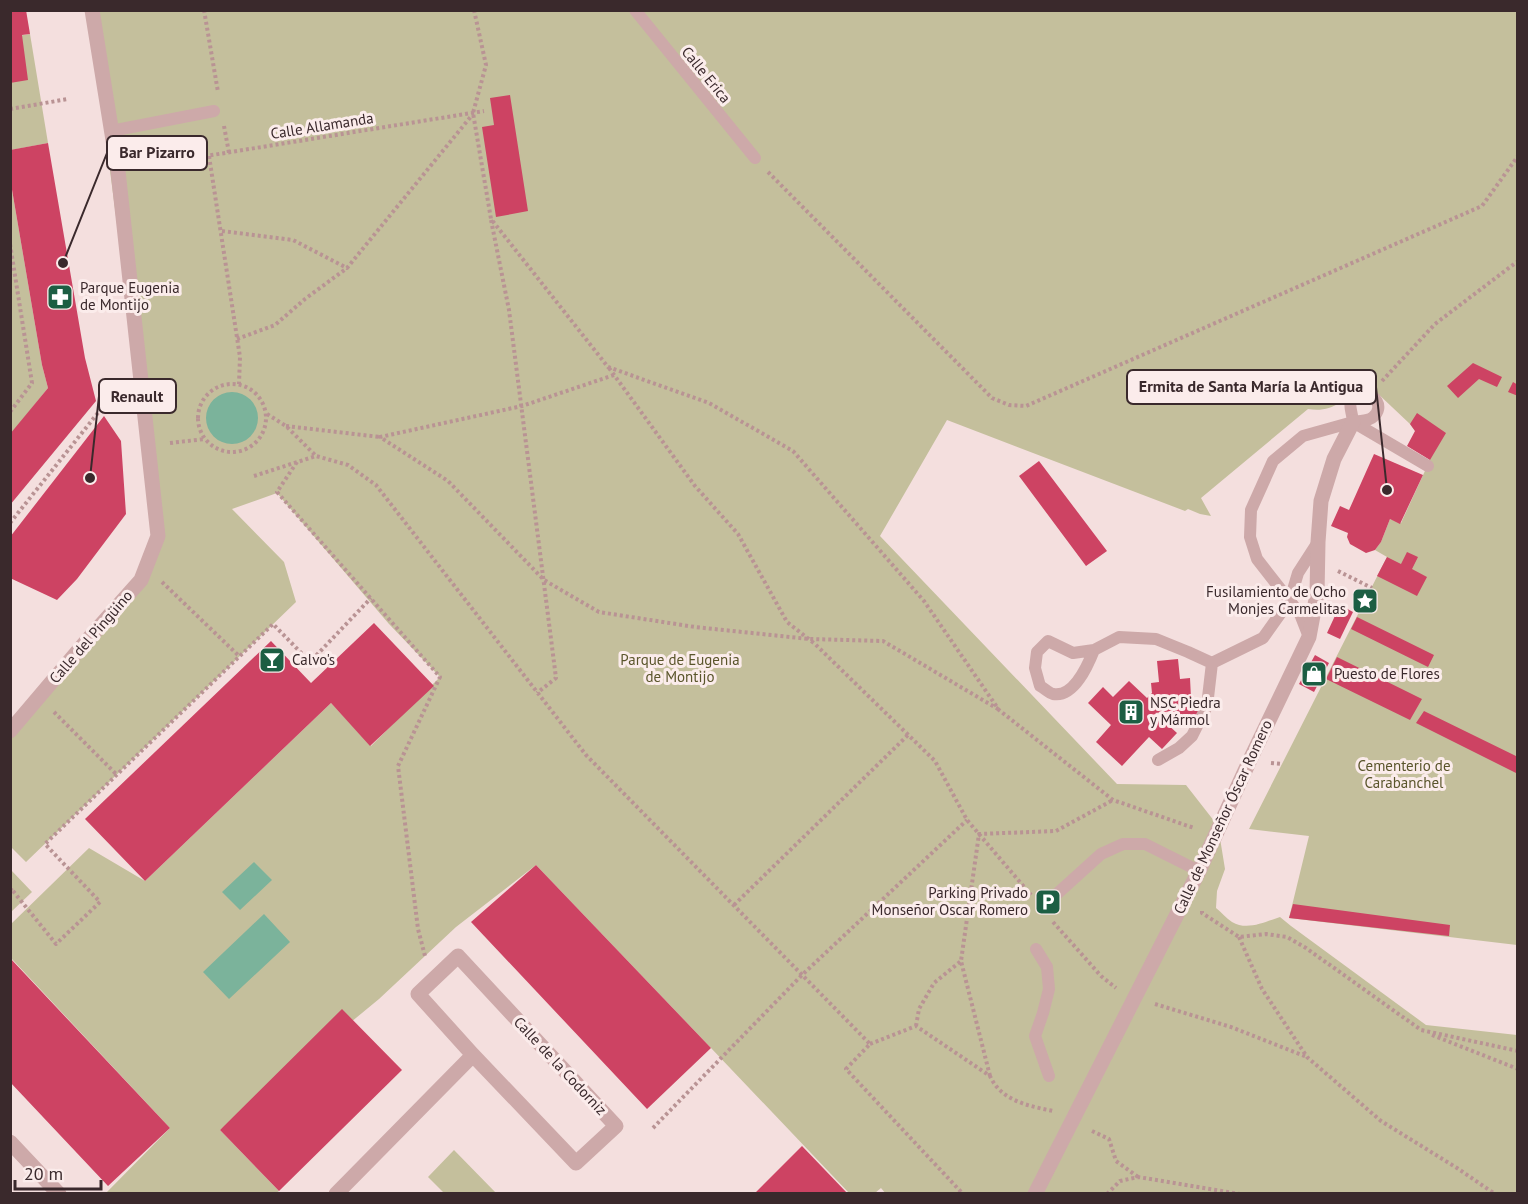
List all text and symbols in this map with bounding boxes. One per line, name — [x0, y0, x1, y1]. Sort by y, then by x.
street label: Calle Erica — [678, 42, 735, 107]
street label: Calle Allamanda — [269, 108, 375, 143]
callout: Bar Pizarro — [107, 136, 207, 170]
text: Bar Pizarro — [119, 142, 195, 162]
place label: Parque Eugenia de Montijo — [80, 278, 180, 314]
pharmacy icon: Parque Eugenia de Montijo — [45, 282, 75, 312]
callout: Ermita de Santa María la Antigua — [1127, 370, 1376, 404]
text: Ermita de Santa María la Antigua — [1139, 376, 1363, 396]
callout: Renault — [99, 379, 176, 413]
text: Renault — [111, 386, 164, 406]
place label: Fusilamiento de Ocho Monjes Carmelitas — [1206, 582, 1346, 618]
street label: Calle del Pingüino — [45, 586, 136, 687]
place icon: Fusilamiento de Ocho Monjes Carmelitas — [1350, 586, 1380, 616]
bar icon: Calvo's — [257, 645, 287, 675]
place label: Calvo's — [292, 650, 335, 669]
park label: Parque de Eugenia de Montijo — [620, 650, 740, 686]
shop icon: Puesto de Flores — [1299, 659, 1329, 689]
place label: Puesto de Flores — [1334, 664, 1440, 683]
place label: NSC Piedra y Mármol — [1150, 693, 1221, 729]
building icon: NSC Piedra y Mármol — [1116, 697, 1146, 727]
street label: Calle de Monseñor Óscar Romero — [1169, 717, 1276, 917]
park label: Cementerio de Carabanchel — [1357, 756, 1451, 792]
place label: Parking Privado Monseñor Oscar Romero — [872, 883, 1028, 919]
parking icon: Parking Privado Monseñor Oscar Romero — [1033, 887, 1063, 917]
street label: Calle de la Codorniz — [510, 1012, 611, 1119]
scale bar — [15, 1153, 100, 1191]
text: 20 m — [24, 1162, 63, 1185]

